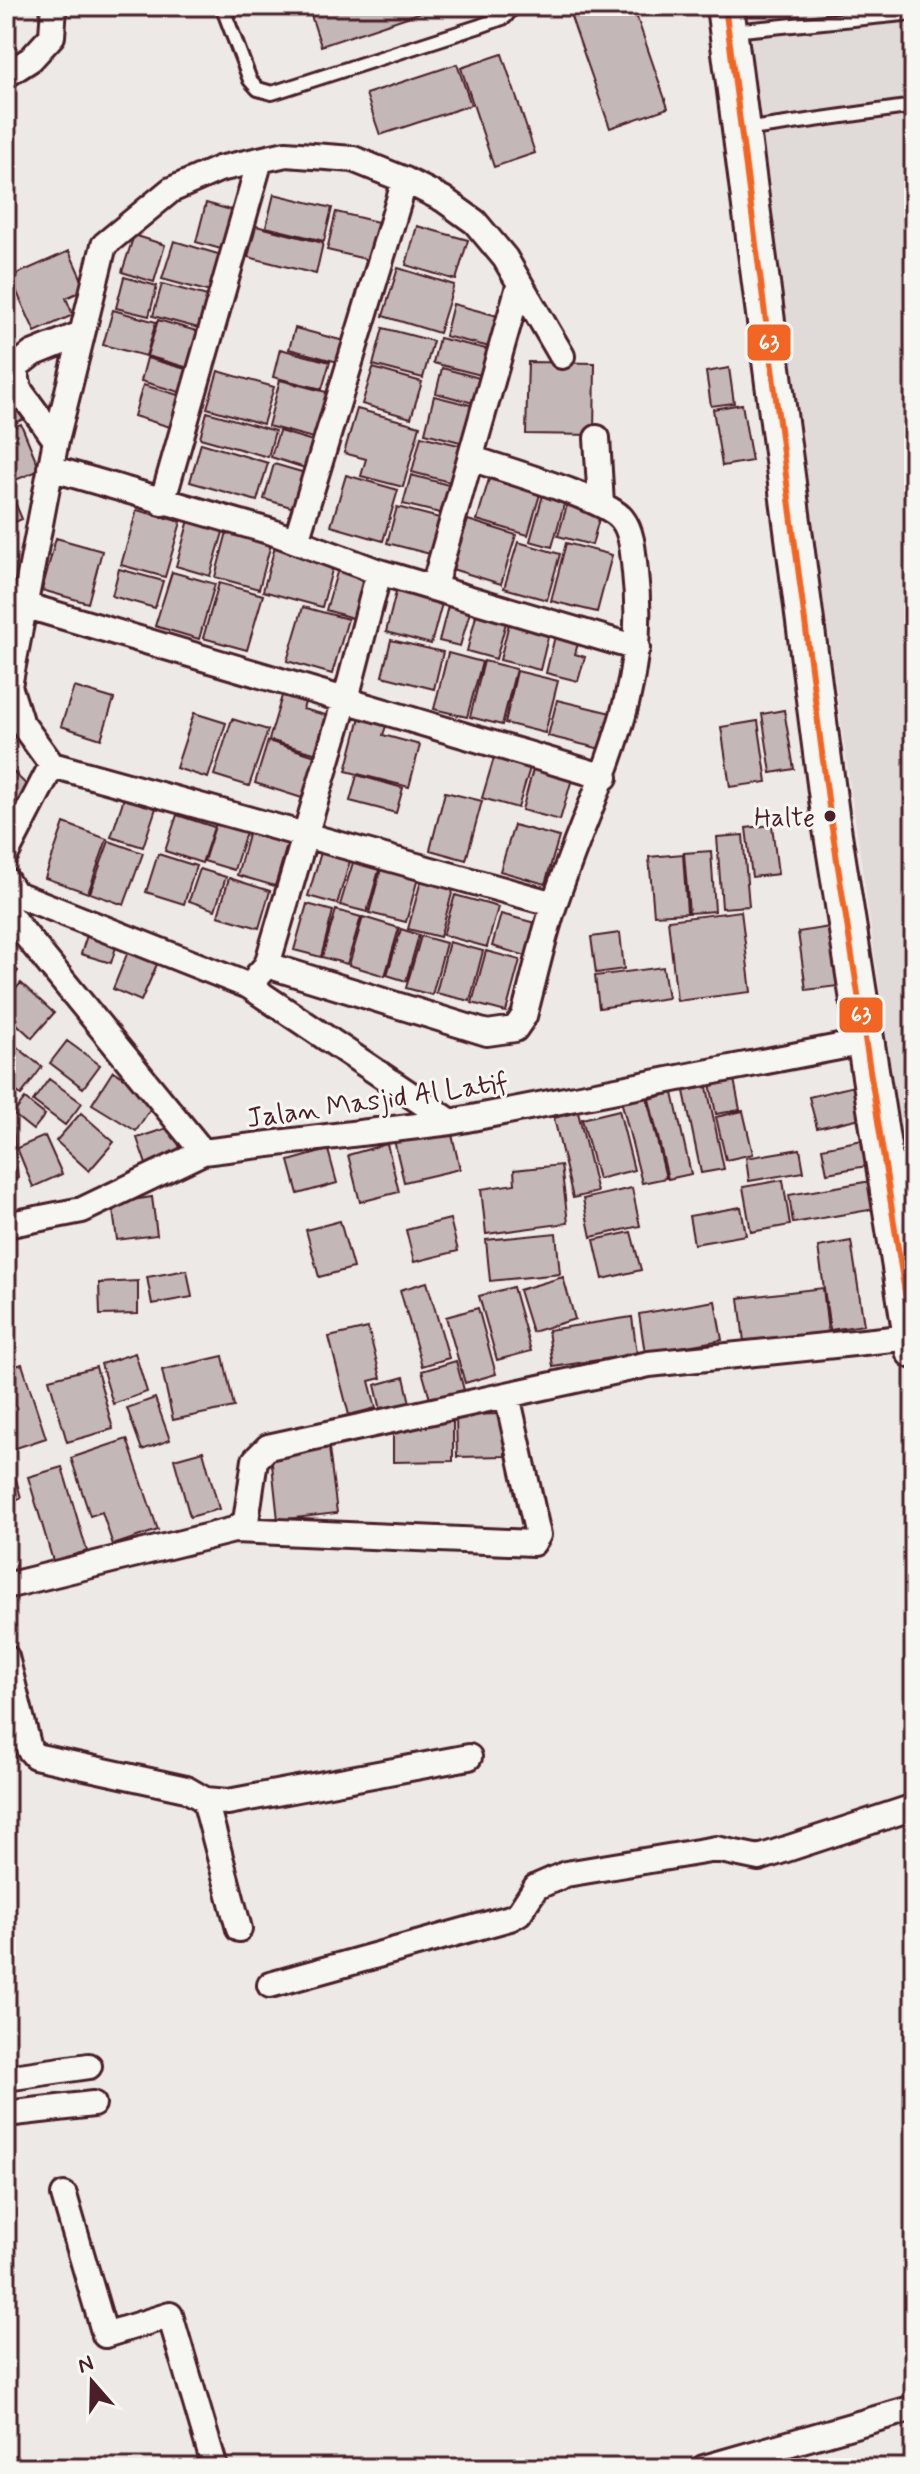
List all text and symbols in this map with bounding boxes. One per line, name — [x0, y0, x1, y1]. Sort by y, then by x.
line badge: 63 — [746, 323, 792, 362]
text: 63 — [759, 330, 780, 358]
place label: Halte — [754, 802, 815, 836]
marker: Halte — [822, 808, 838, 824]
line badge: 63 — [838, 996, 884, 1034]
text: 63 — [851, 1002, 872, 1030]
street label: Jalan Masjid Al Latif — [244, 1065, 510, 1138]
north arrow — [52, 2342, 132, 2422]
text: N — [74, 2349, 98, 2381]

